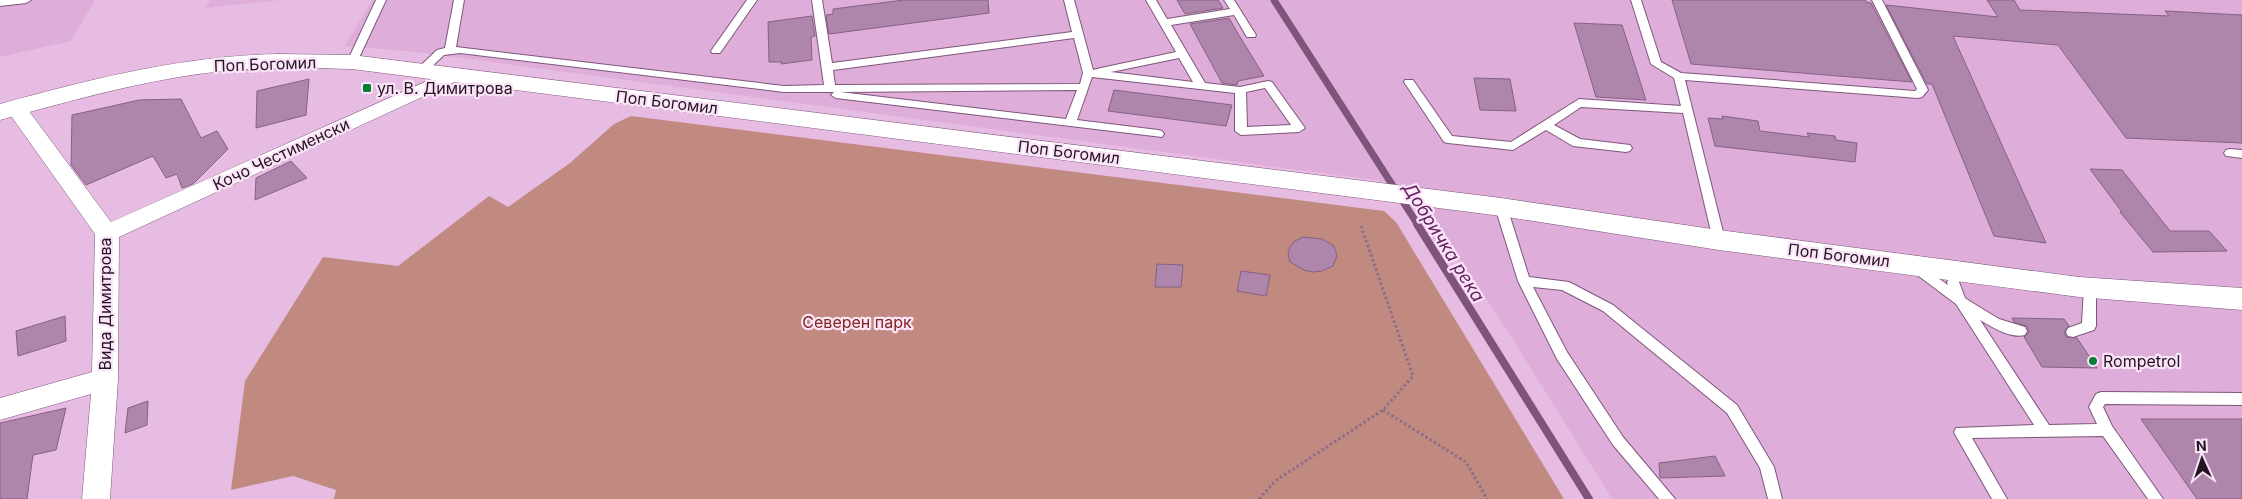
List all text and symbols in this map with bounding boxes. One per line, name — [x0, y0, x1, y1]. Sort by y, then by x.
street label: Поп Богомил — [213, 52, 317, 76]
place label: ул. В. Димитрова — [377, 78, 513, 98]
marker: ул. В. Димитрова — [361, 82, 373, 94]
street label: Поп Богомил — [615, 86, 719, 118]
street label: Кочо Честименски — [210, 114, 352, 194]
street label: Поп Богомил — [1017, 136, 1121, 168]
water label: Добричка река — [1398, 178, 1489, 305]
street label: Вида Димитрова — [95, 238, 115, 370]
street label: Поп Богомил — [1787, 239, 1891, 271]
park label: Северен парк — [802, 312, 912, 332]
place label: Rompetrol — [2103, 351, 2180, 371]
marker: Rompetrol — [2087, 355, 2099, 367]
north arrow — [2177, 434, 2227, 484]
text: N — [2196, 437, 2207, 454]

